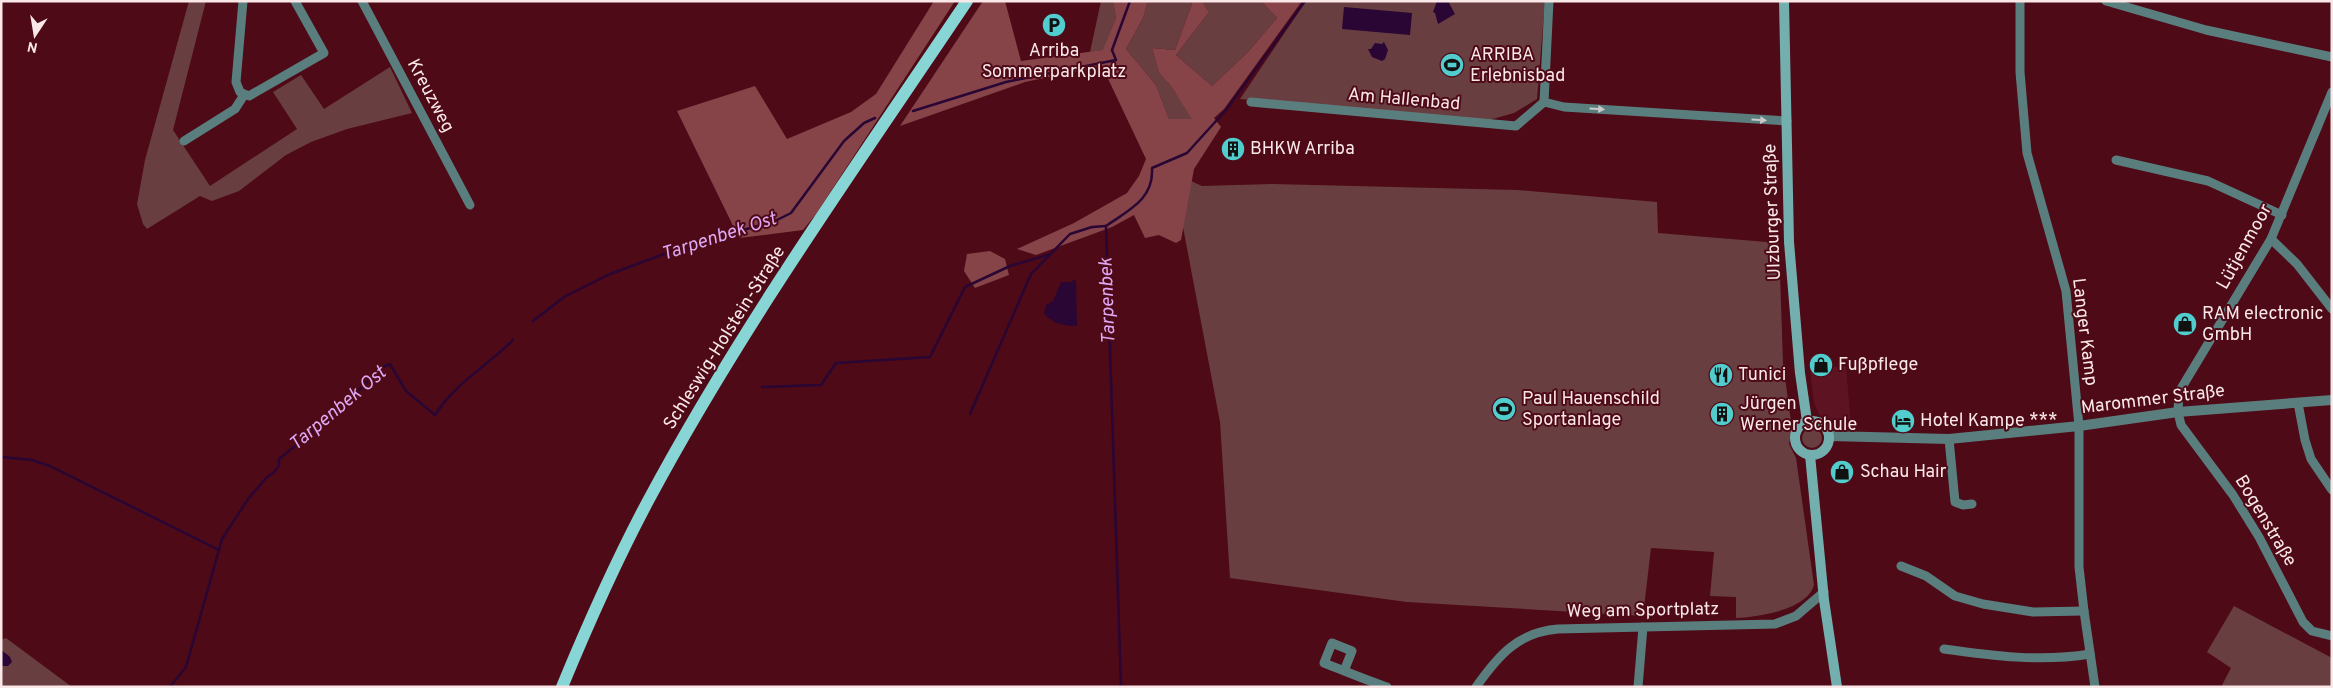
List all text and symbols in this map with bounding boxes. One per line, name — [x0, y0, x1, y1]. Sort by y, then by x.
north arrow — [10, 10, 60, 60]
parking icon: Arriba Sommerparkplatz — [1041, 12, 1067, 38]
text: N — [26, 37, 39, 56]
place label: Arriba Sommerparkplatz — [982, 40, 1126, 84]
place label: ARRIBA Erlebnisbad — [1470, 44, 1565, 88]
sports icon: ARRIBA Erlebnisbad — [1439, 52, 1465, 78]
street label: Kreuzweg — [401, 55, 459, 137]
street label: Am Hallenbad — [1347, 84, 1461, 116]
one-way arrow — [1589, 105, 1605, 113]
one-way arrow — [1752, 116, 1768, 124]
building icon: BHKW Arriba — [1220, 136, 1246, 162]
place label: BHKW Arriba — [1250, 138, 1355, 161]
street label: Ulzburger Straße — [1759, 143, 1787, 281]
street label: Lütjenmoor — [2212, 200, 2278, 294]
water label: Tarpenbek Ost — [659, 207, 781, 267]
street label: Schleswig-Holstein-Straße — [659, 242, 791, 434]
water label: Tarpenbek — [1094, 257, 1122, 345]
street label: Langer Kamp — [2066, 277, 2102, 387]
place label: RAM electronic GmbH — [2202, 303, 2324, 347]
shop icon: RAM electronic GmbH — [2172, 311, 2198, 337]
shop icon: Fußpflege — [1808, 352, 1834, 378]
place label: Fußpflege — [1838, 354, 1918, 377]
water label: Tarpenbek Ost — [285, 361, 392, 457]
restaurant icon: Tunici — [1708, 362, 1734, 388]
place label: Tunici — [1738, 364, 1786, 387]
street label: Marommer Straße — [2080, 380, 2226, 420]
place label: Paul Hauenschild Sportanlage — [1522, 388, 1660, 432]
place label: Jürgen Werner Schule — [1740, 393, 1857, 437]
sports icon: Paul Hauenschild Sportanlage — [1491, 396, 1517, 422]
building icon: Jürgen Werner Schule — [1709, 401, 1735, 427]
hotel icon: Hotel Kampe *** — [1890, 408, 1916, 434]
place label: Hotel Kampe *** — [1920, 410, 2058, 433]
shop icon: Schau Hair — [1829, 459, 1855, 485]
place label: Schau Hair — [1860, 461, 1947, 484]
street label: Bogenstraße — [2229, 471, 2301, 571]
street label: Weg am Sportplatz — [1566, 598, 1720, 624]

